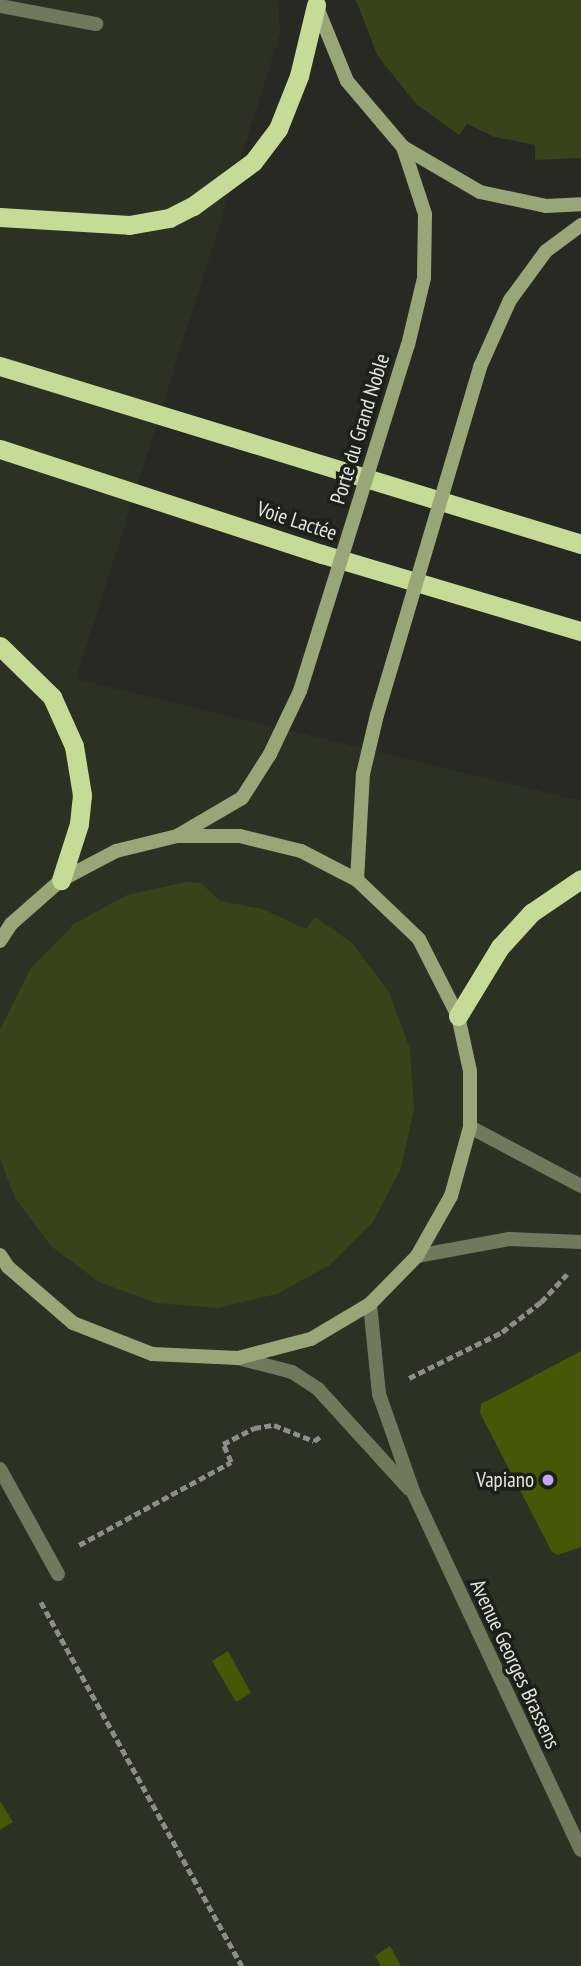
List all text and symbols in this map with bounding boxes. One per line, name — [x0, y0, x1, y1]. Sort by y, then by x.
street label: Porte du Grand Noble — [325, 351, 395, 507]
street label: Voie Lactée — [254, 496, 340, 546]
place label: Vapiano — [476, 1467, 534, 1493]
marker: Vapiano — [540, 1472, 556, 1488]
street label: Avenue Georges Brassens — [465, 1575, 565, 1753]

